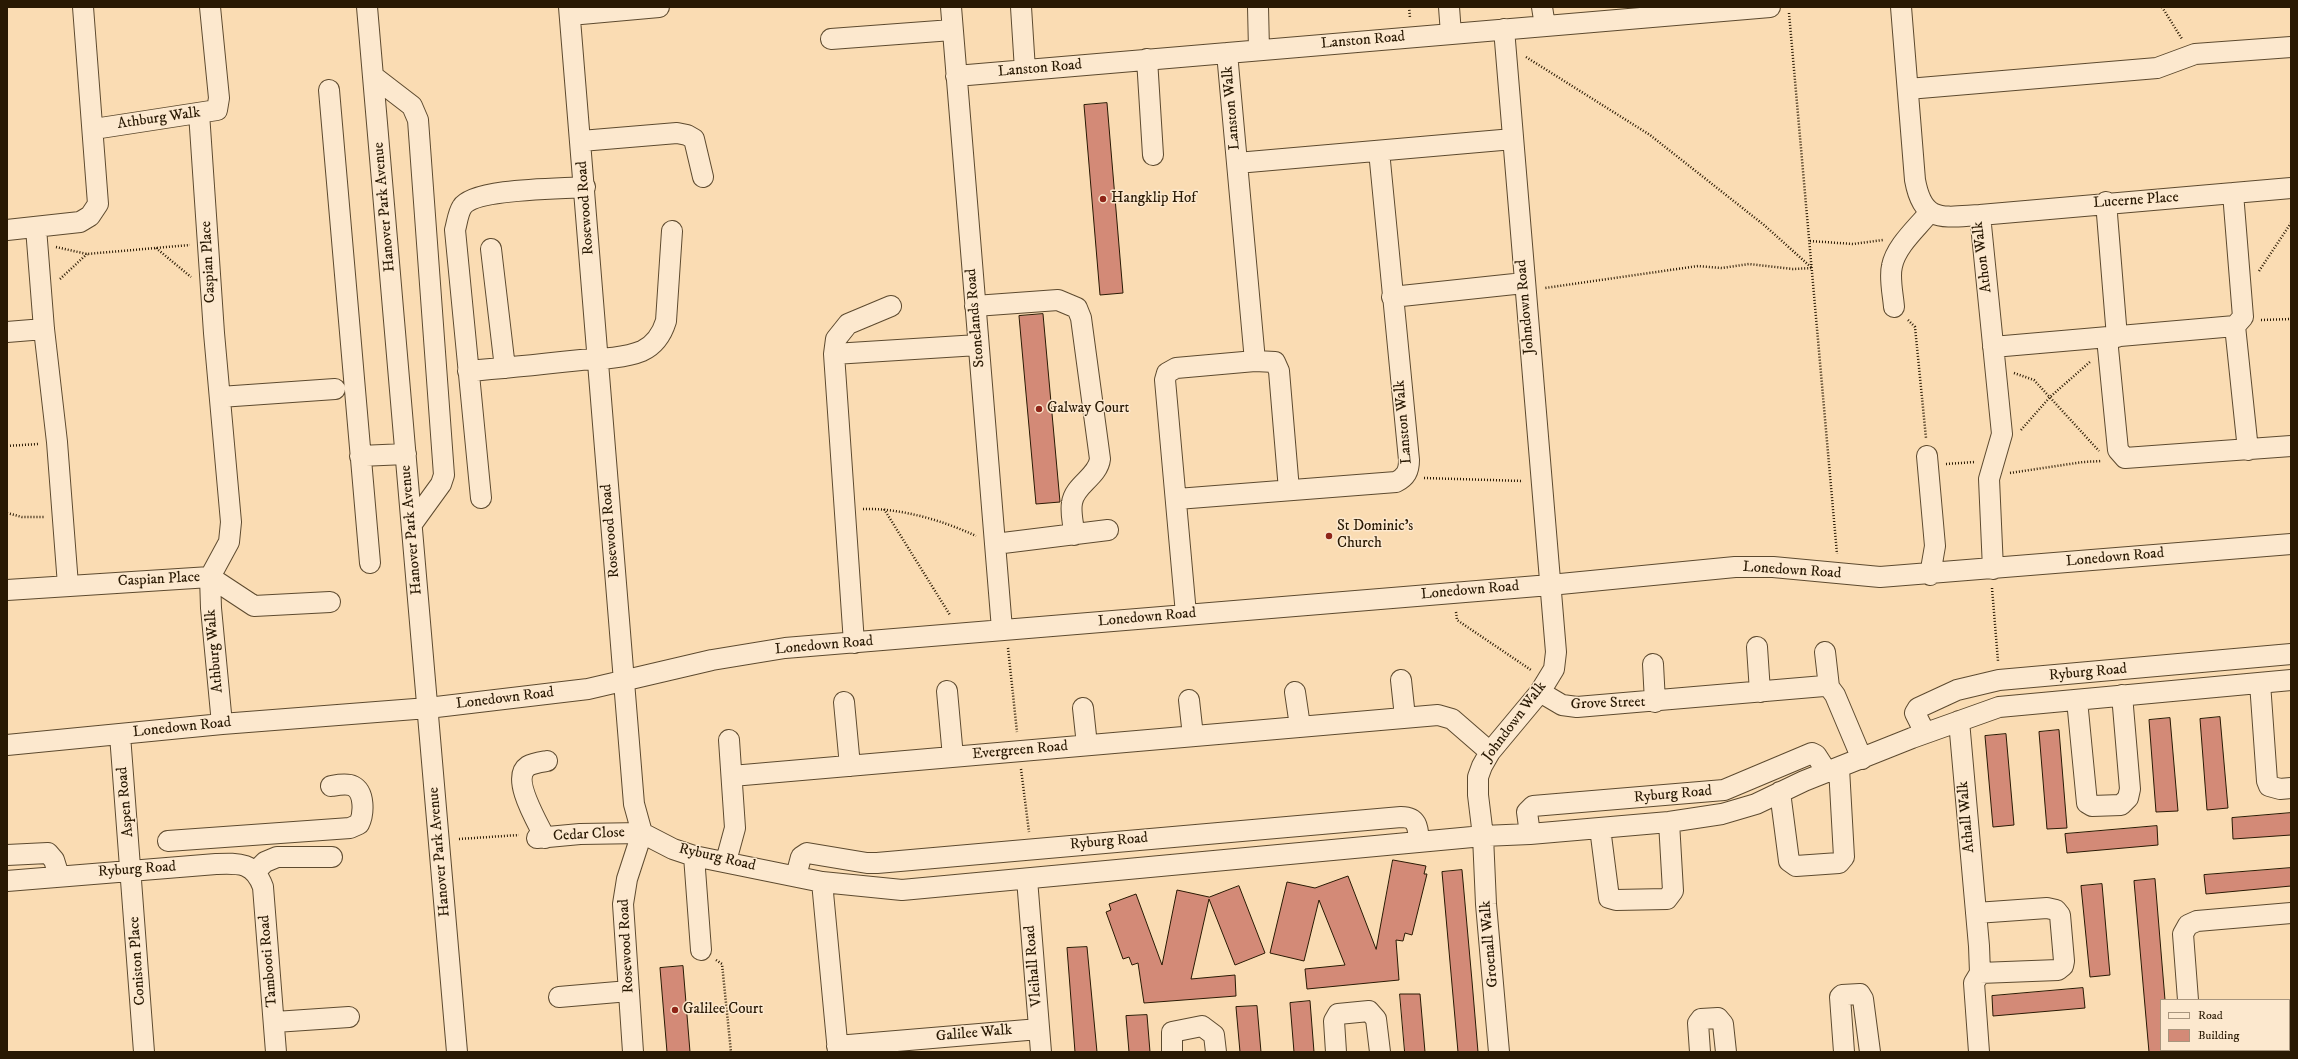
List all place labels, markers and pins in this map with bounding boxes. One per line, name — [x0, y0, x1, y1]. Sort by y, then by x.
place label: Hangklip Hof — [1111, 190, 1196, 208]
marker: Hangklip Hof — [1098, 194, 1108, 204]
place label: Galway Court — [1047, 400, 1129, 418]
marker: Galway Court — [1034, 404, 1044, 414]
place label: St Dominic's Church — [1337, 518, 1413, 553]
marker: St Dominic's Church — [1324, 531, 1334, 541]
place label: Galilee Court — [683, 1001, 763, 1019]
marker: Galilee Court — [670, 1005, 680, 1015]

